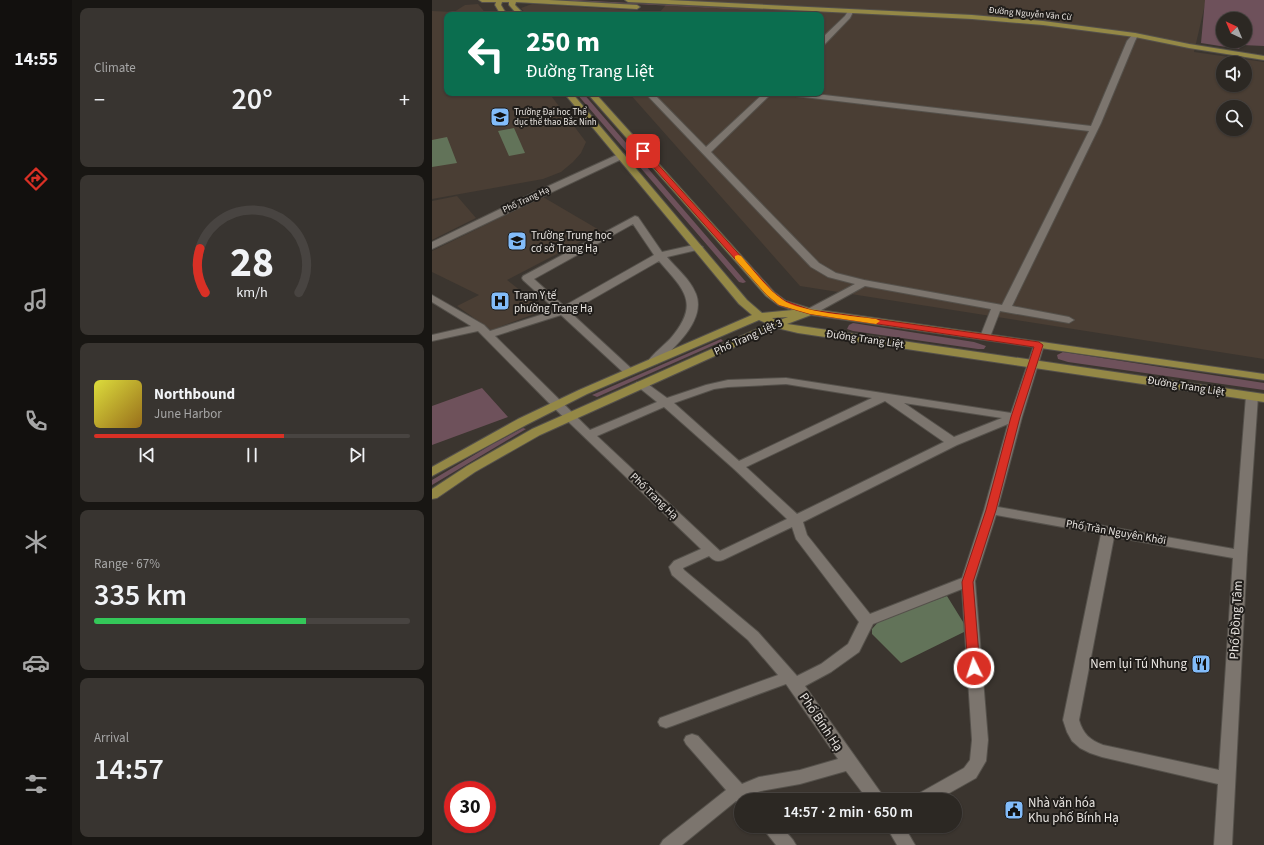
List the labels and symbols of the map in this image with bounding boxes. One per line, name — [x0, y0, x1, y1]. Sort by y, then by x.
street label: Đường Nguyễn Văn Cừ — [988, 4, 1073, 24]
north arrow — [1216, 12, 1252, 48]
school or university icon: Trường Đại học Thể dục thể thao Bắc Ninh — [489, 106, 511, 128]
place label: Trường Đại học Thể dục thể thao Bắc Ninh — [514, 106, 597, 129]
pin — [626, 134, 660, 168]
street label: Phố Trang Hạ — [501, 184, 551, 216]
place label: Trường Trung học cơ sở Trang Hạ — [531, 228, 612, 256]
school or university icon: Trường Trung học cơ sở Trang Hạ — [506, 230, 528, 252]
place label: Trạm Y tế phường Trang Hạ — [514, 288, 593, 316]
hospital icon: Trạm Y tế phường Trang Hạ — [489, 290, 511, 312]
street label: Phố Trang Liệt 3 — [711, 315, 785, 359]
street label: Đường Trang Liệt — [825, 326, 905, 352]
street label: Đường Trang Liệt — [1146, 372, 1226, 400]
street label: Phố Trang Hạ — [627, 469, 681, 523]
street label: Phố Trần Nguyên Khởi — [1065, 516, 1167, 548]
street label: Phố Đồng Tâm — [1225, 580, 1247, 660]
position arrow — [953, 647, 995, 689]
restaurant icon: Nem lụi Tú Nhung — [1190, 653, 1212, 675]
place label: Nem lụi Tú Nhung — [1090, 655, 1187, 673]
street label: Phố Bính Hạ — [795, 689, 847, 755]
speed limit sign: 30 — [444, 781, 496, 833]
place label: Nhà văn hóa Khu phố Bính Hạ — [1028, 794, 1119, 827]
public building icon: Nhà văn hóa Khu phố Bính Hạ — [1003, 799, 1025, 821]

